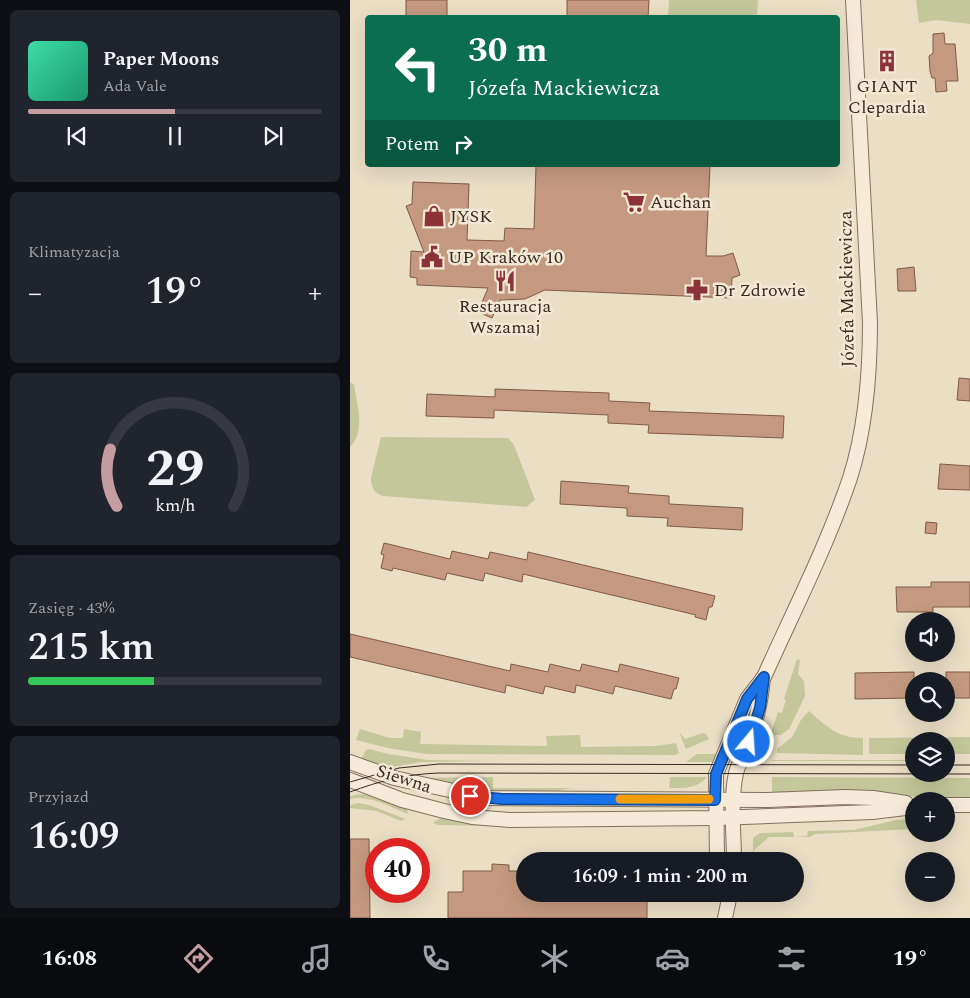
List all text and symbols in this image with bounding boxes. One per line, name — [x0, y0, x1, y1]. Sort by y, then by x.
text: 30 m — [468, 24, 548, 77]
icon: left — [385, 35, 450, 100]
text: Paper Moons — [103, 45, 219, 74]
building icon: GIANT Clepardia — [874, 48, 900, 74]
text: Józefa Mackiewicza — [468, 72, 660, 105]
place label: GIANT Clepardia — [848, 73, 926, 121]
text: Ada Vale — [103, 74, 167, 98]
icon: previous — [63, 122, 91, 150]
icon: pause — [161, 122, 189, 150]
icon: next — [259, 122, 287, 150]
text: Potem — [385, 130, 439, 159]
icon: right — [449, 130, 477, 158]
supermarket icon: Auchan — [621, 189, 647, 215]
place label: Auchan — [650, 189, 712, 216]
shop icon: JYSK — [421, 203, 447, 229]
place label: JYSK — [450, 203, 492, 230]
street label: Józefa Mackiewicza — [832, 210, 862, 368]
text: Klimatyzacja — [28, 240, 120, 264]
public building icon: UP Kraków 10 — [419, 244, 445, 270]
place label: UP Kraków 10 — [448, 244, 563, 271]
text: 19° — [145, 263, 205, 321]
restaurant icon: Restauracja Wszamaj — [492, 268, 518, 294]
text: − — [28, 272, 42, 315]
text: + — [308, 272, 322, 315]
pharmacy icon: Dr Zdrowie — [684, 277, 710, 303]
place label: Dr Zdrowie — [714, 277, 806, 304]
place label: Restauracja Wszamaj — [459, 293, 552, 341]
text: 29 — [146, 430, 204, 509]
text: km/h — [155, 492, 195, 519]
text: Zasięg · 43% — [28, 596, 115, 620]
map controls — [905, 612, 955, 902]
button: sound — [905, 612, 955, 662]
text: 215 km — [28, 619, 154, 677]
button: search — [905, 672, 955, 722]
position arrow — [722, 715, 774, 767]
button: layers — [905, 732, 955, 782]
street label: Siewna — [373, 757, 435, 801]
pin — [449, 775, 491, 817]
icon: arrive — [456, 782, 484, 810]
text: Przyjazd — [28, 785, 89, 809]
button: + — [905, 792, 955, 842]
text: 16:09 — [28, 808, 119, 866]
speed limit sign: 40 — [365, 838, 430, 903]
button: − — [905, 852, 955, 902]
text: 16:09 · 1 min · 200 m — [572, 862, 748, 891]
icon: directions — [181, 941, 216, 976]
icon: music — [299, 941, 334, 976]
icon: phone — [418, 941, 453, 976]
icon: climate — [537, 941, 572, 976]
icon: car — [655, 941, 690, 976]
icon: filters — [774, 941, 809, 976]
text: 16:08 — [42, 942, 97, 975]
text: 19° — [892, 942, 928, 975]

